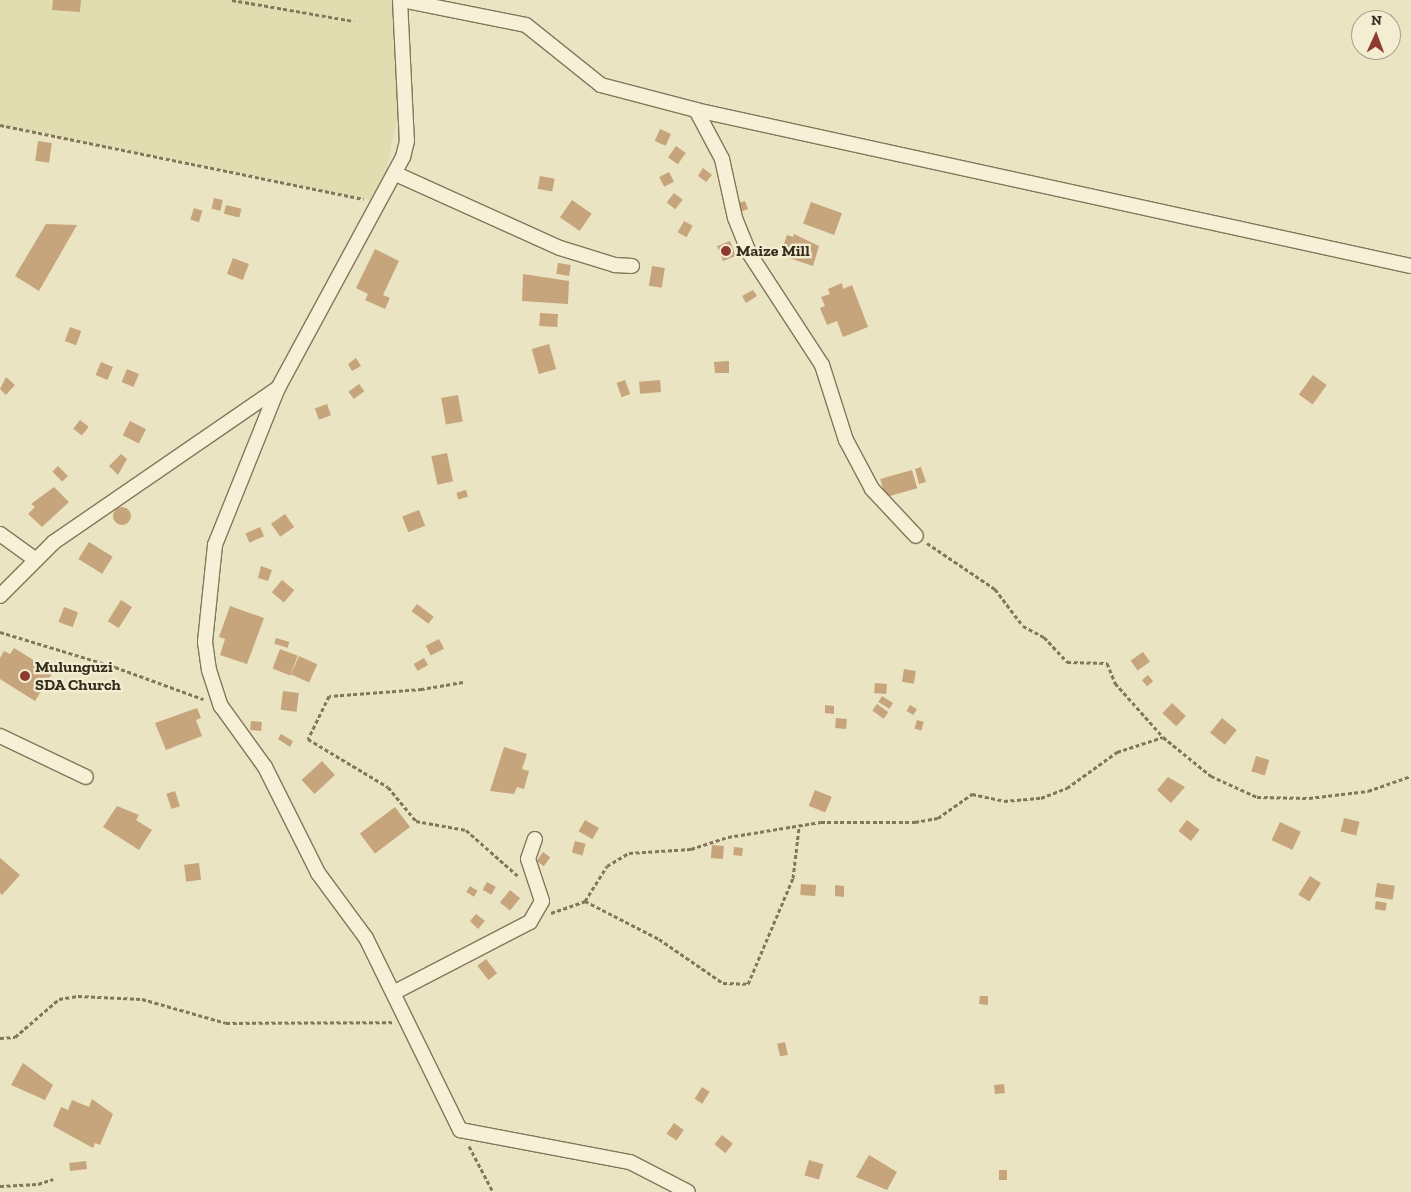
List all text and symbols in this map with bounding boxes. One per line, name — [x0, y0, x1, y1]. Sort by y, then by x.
north arrow — [1351, 10, 1401, 60]
text: N — [1371, 12, 1382, 29]
place label: Maize Mill — [736, 241, 810, 261]
marker: Maize Mill — [720, 245, 732, 257]
place label: Mulunguzi SDA Church — [35, 657, 121, 695]
marker: Mulunguzi SDA Church — [19, 670, 31, 682]

